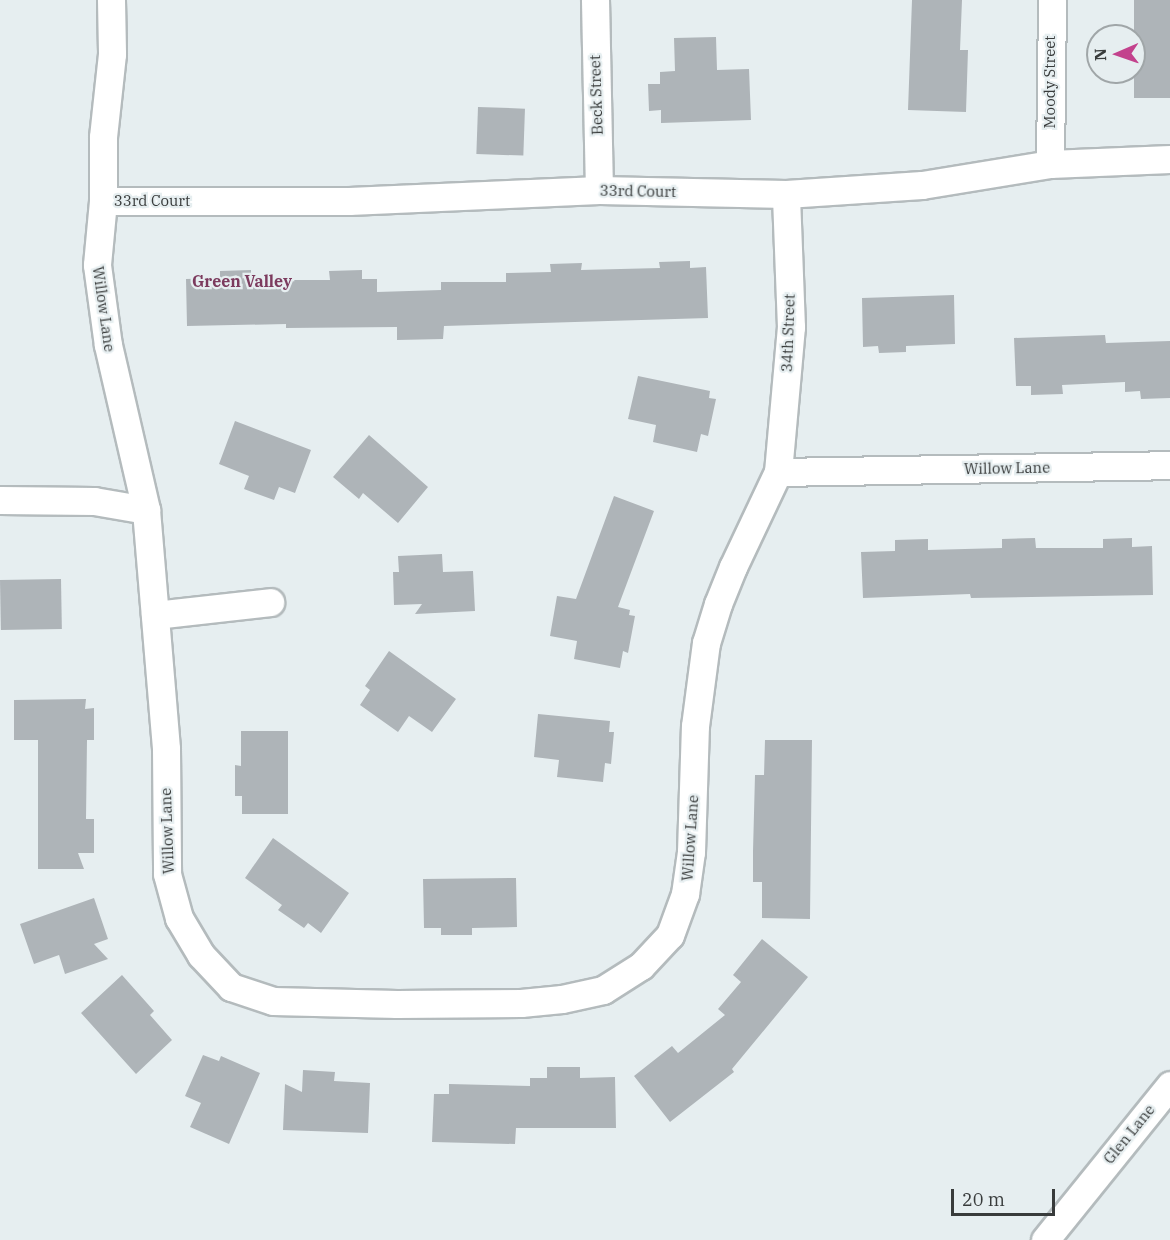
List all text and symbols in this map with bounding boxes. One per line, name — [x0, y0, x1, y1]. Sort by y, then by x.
north arrow — [1086, 24, 1146, 84]
street label: Moody Street — [1041, 35, 1059, 129]
text: N — [1090, 48, 1110, 61]
street label: Beck Street — [586, 55, 606, 135]
street label: 33rd Court — [600, 181, 676, 201]
street label: 33rd Court — [114, 192, 190, 210]
street label: Willow Lane — [89, 265, 119, 353]
district label: Green Valley — [192, 271, 292, 291]
street label: 34th Street — [778, 294, 798, 372]
street label: Willow Lane — [964, 458, 1050, 478]
street label: Willow Lane — [157, 788, 177, 874]
street label: Willow Lane — [678, 794, 702, 882]
street label: Glen Lane — [1100, 1101, 1158, 1167]
scale bar — [954, 1177, 1058, 1215]
text: 20 m — [962, 1188, 1005, 1211]

